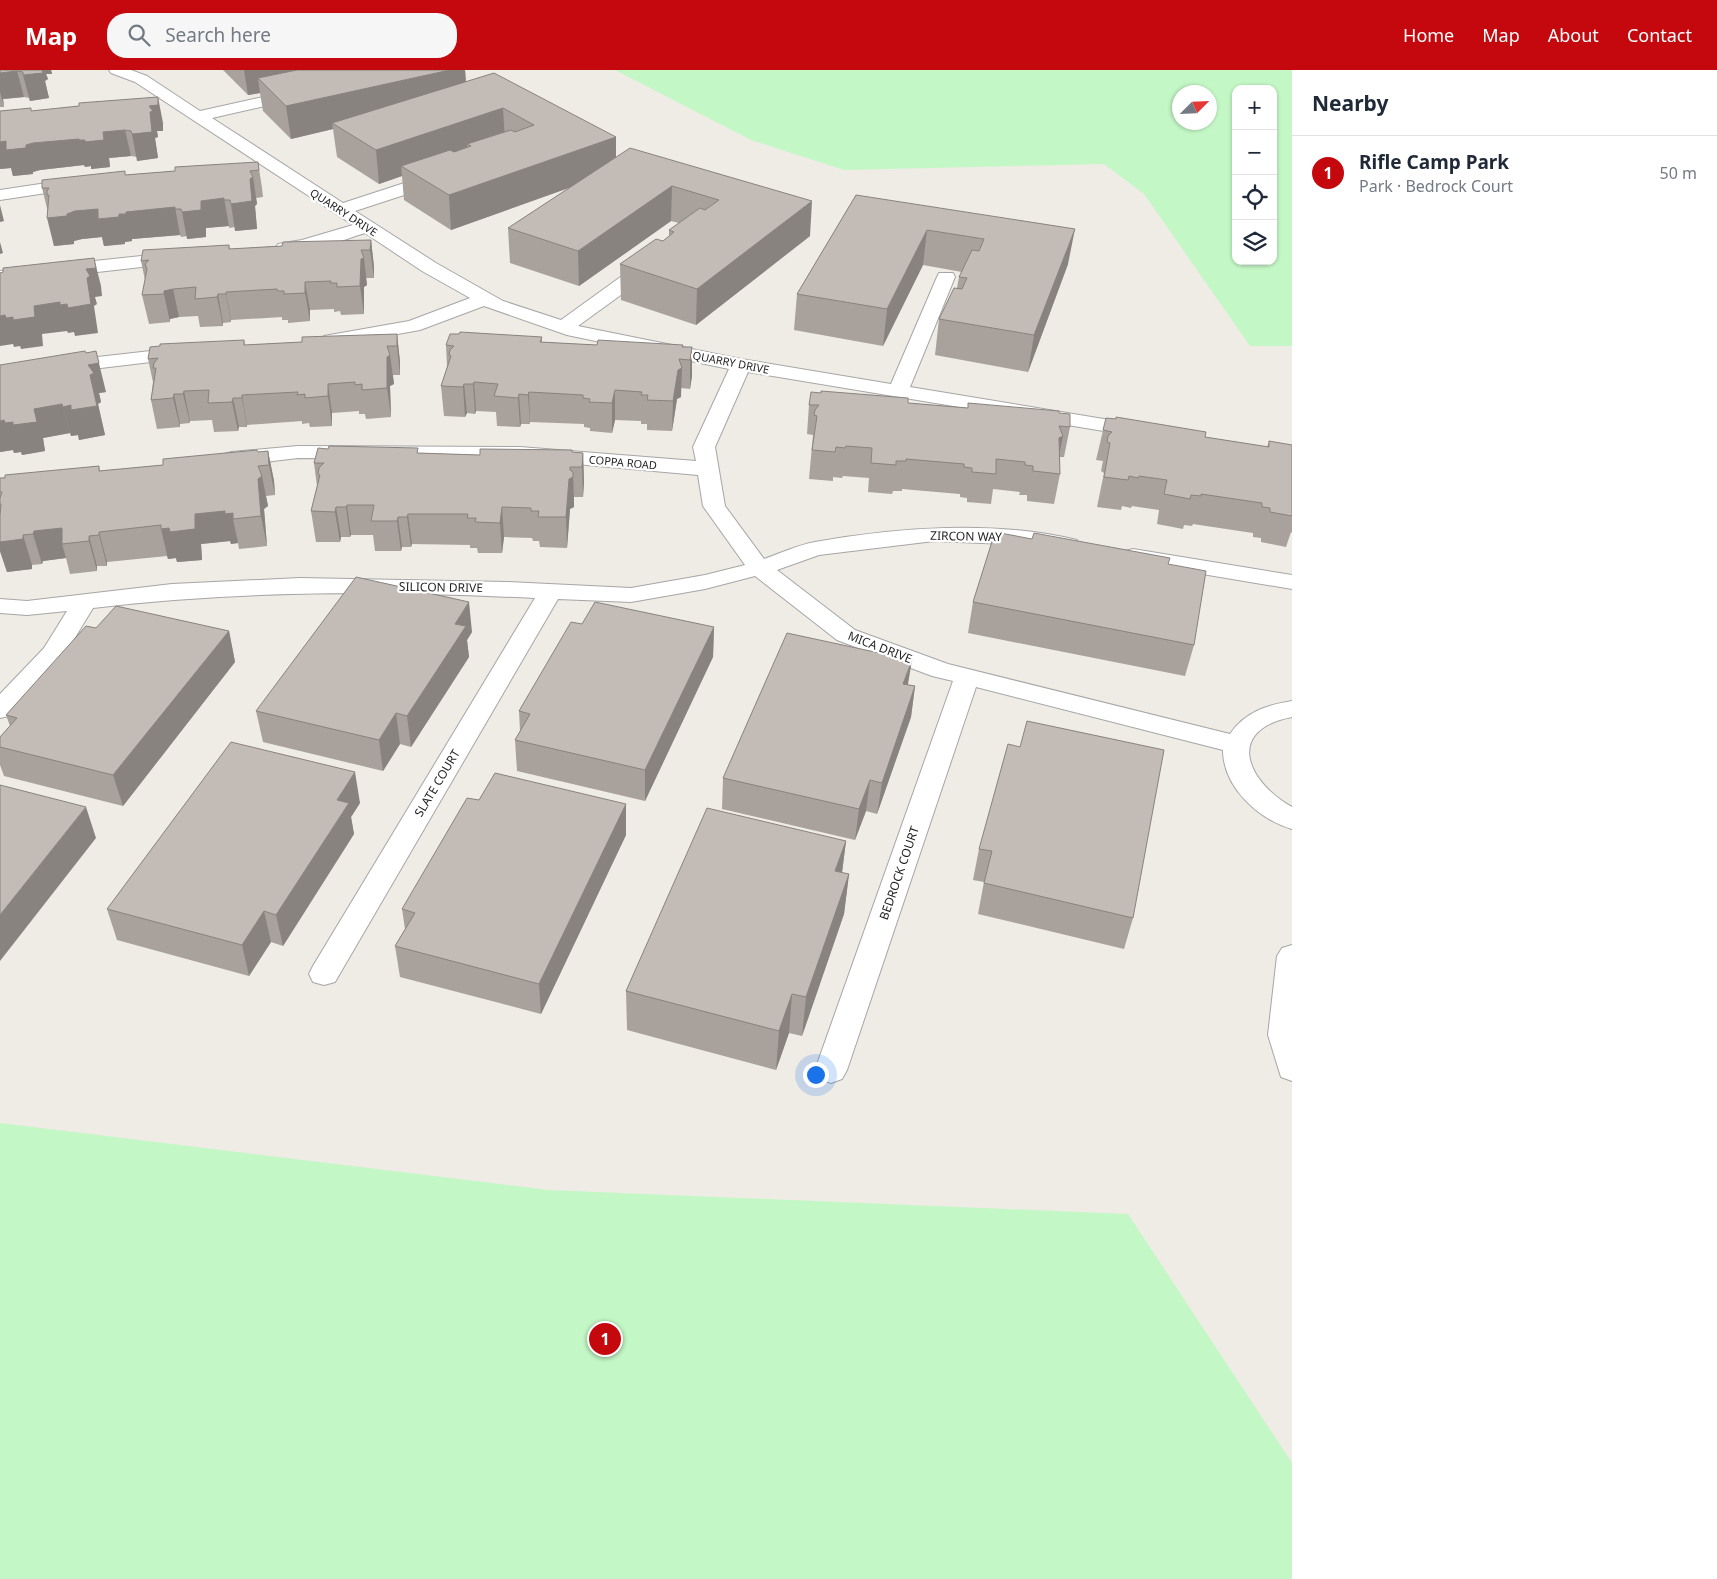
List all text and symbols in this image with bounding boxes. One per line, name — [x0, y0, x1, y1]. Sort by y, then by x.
search box — [107, 13, 457, 58]
text: Map — [25, 19, 77, 52]
icon: search — [125, 21, 153, 49]
text: Search here — [165, 22, 271, 48]
text: Home — [1403, 23, 1454, 47]
text: Map — [1482, 23, 1520, 47]
text: About — [1548, 23, 1599, 47]
text: Contact — [1627, 23, 1692, 47]
north arrow — [1172, 85, 1217, 130]
map controls — [1232, 85, 1277, 265]
button: + — [1232, 85, 1277, 130]
text: Nearby — [1312, 89, 1388, 117]
button: − — [1232, 130, 1277, 175]
text: Rifle Camp Park — [1359, 149, 1509, 175]
text: 1 — [1323, 162, 1333, 184]
text: 50 m — [1660, 162, 1697, 184]
button: locate — [1232, 175, 1277, 220]
text: Park · Bedrock Court — [1359, 175, 1513, 197]
street label: QUARRY DRIVE — [307, 185, 381, 239]
button: layers — [1232, 220, 1277, 265]
street label: QUARRY DRIVE — [691, 347, 771, 377]
street label: COPPA ROAD — [588, 452, 658, 472]
street label: ZIRCON WAY — [930, 527, 1002, 545]
street label: SILICON DRIVE — [399, 578, 483, 596]
street label: MICA DRIVE — [845, 627, 915, 667]
street label: SLATE COURT — [410, 746, 464, 820]
street label: BEDROCK COURT — [875, 824, 923, 922]
your location — [803, 1062, 829, 1088]
pin: 1 — [589, 1320, 621, 1358]

